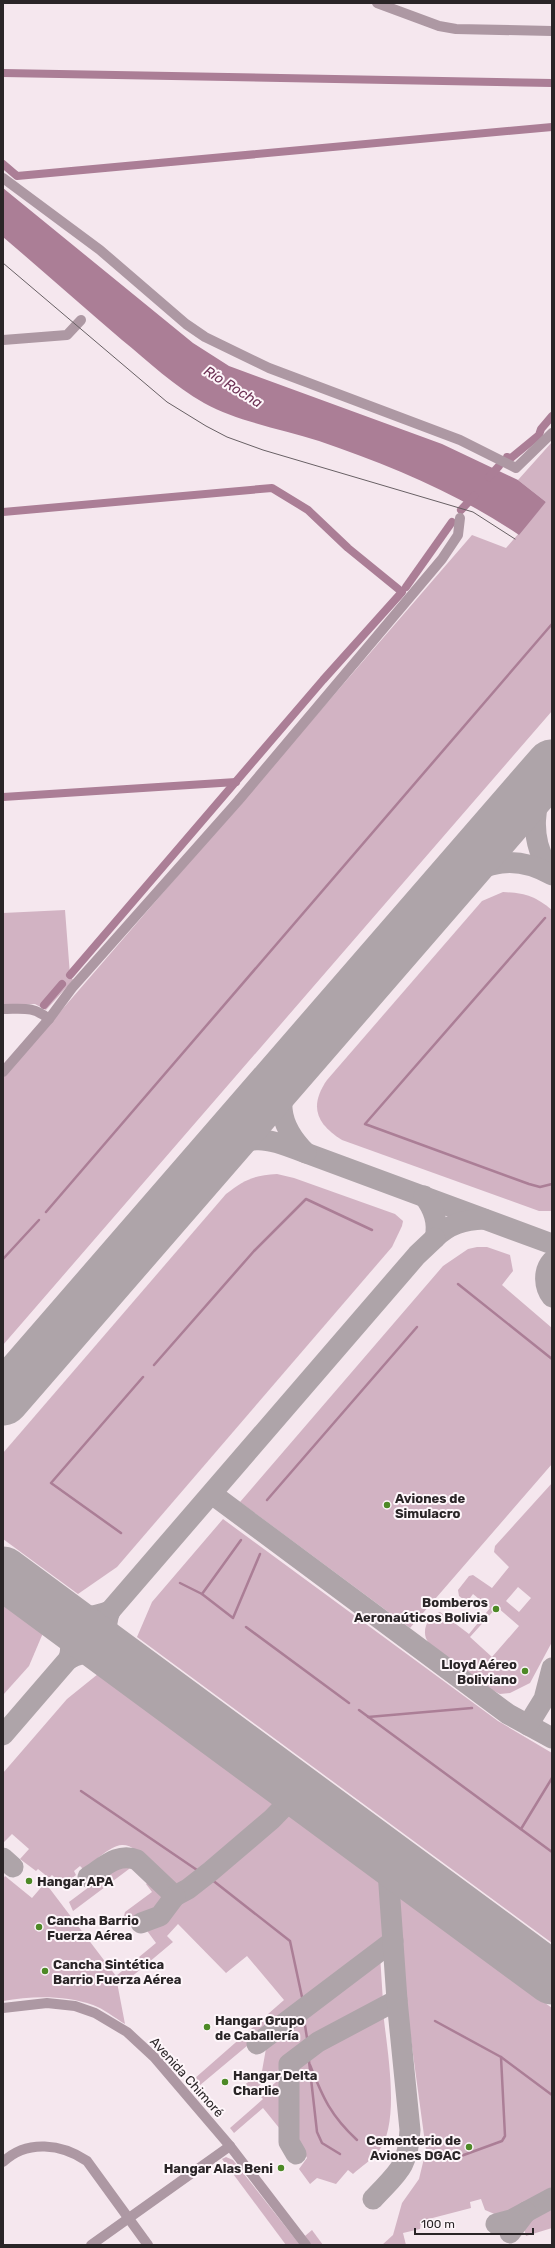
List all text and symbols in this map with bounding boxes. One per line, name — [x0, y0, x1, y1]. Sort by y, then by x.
water label: Río Rocha — [201, 362, 265, 412]
place label: Aviones de Simulacro — [395, 1491, 465, 1521]
marker: Aviones de Simulacro — [382, 1500, 392, 1510]
place label: Bomberos Aeronaúticos Bolivia — [354, 1595, 488, 1625]
marker: Bomberos Aeronaúticos Bolivia — [491, 1604, 501, 1614]
place label: Lloyd Aéreo Boliviano — [441, 1657, 517, 1687]
marker: Lloyd Aéreo Boliviano — [520, 1666, 530, 1676]
place label: Hangar APA — [37, 1874, 114, 1889]
marker: Hangar APA — [24, 1876, 34, 1886]
place label: Cancha Barrio Fuerza Aérea — [47, 1913, 139, 1943]
marker: Cancha Barrio Fuerza Aérea — [34, 1922, 44, 1932]
place label: Cancha Sintética Barrio Fuerza Aérea — [53, 1957, 181, 1987]
marker: Cancha Sintética Barrio Fuerza Aérea — [40, 1966, 50, 1976]
place label: Hangar Grupo de Caballería — [215, 2013, 305, 2043]
marker: Hangar Grupo de Caballería — [202, 2022, 212, 2032]
street label: Avenida Chimoré — [147, 2034, 227, 2120]
place label: Hangar Delta Charlie — [233, 2068, 318, 2098]
marker: Hangar Delta Charlie — [220, 2077, 230, 2087]
place label: Cementerio de Aviones DGAC — [366, 2133, 461, 2163]
marker: Cementerio de Aviones DGAC — [464, 2142, 474, 2152]
place label: Hangar Alas Beni — [164, 2161, 273, 2176]
marker: Hangar Alas Beni — [276, 2163, 286, 2173]
scale bar — [415, 2210, 533, 2236]
text: 100 m — [421, 2217, 455, 2231]

